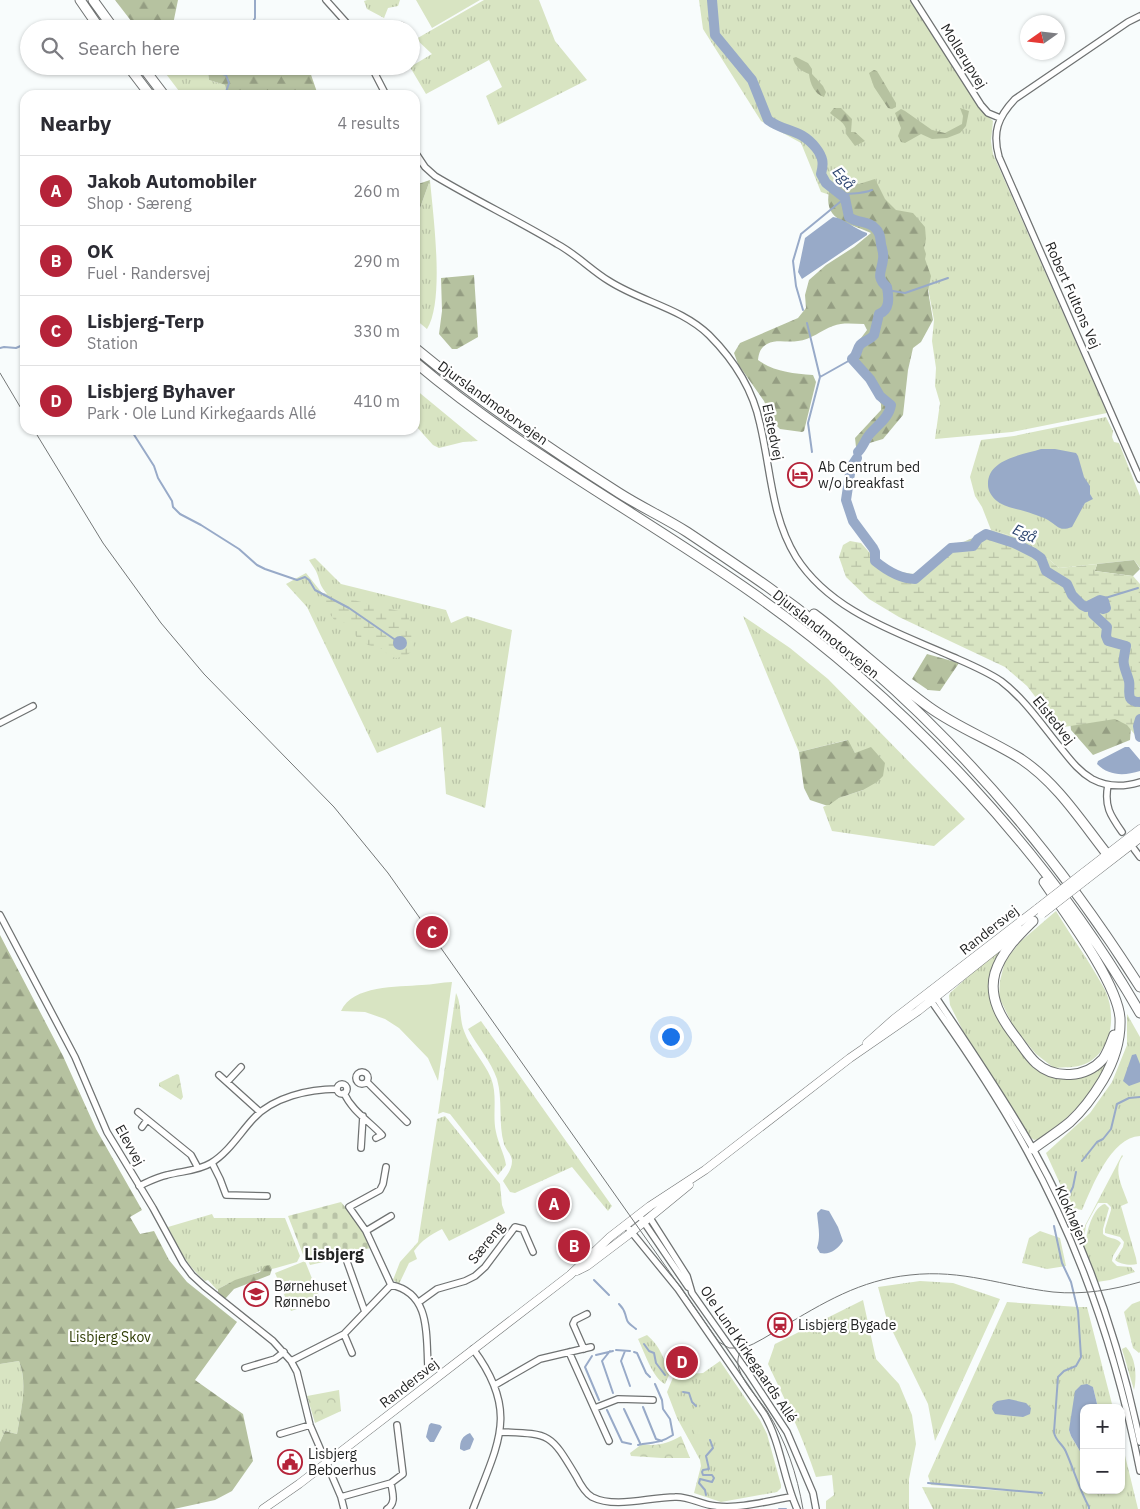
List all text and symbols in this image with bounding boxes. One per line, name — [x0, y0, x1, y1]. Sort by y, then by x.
north arrow — [1020, 15, 1065, 60]
search box — [20, 20, 420, 75]
street label: Mollerupvej — [937, 20, 991, 92]
icon: search — [38, 34, 66, 62]
text: Search here — [78, 36, 180, 60]
text: Nearby — [40, 109, 111, 137]
text: 4 results — [337, 113, 400, 133]
water label: Egå — [829, 162, 859, 194]
text: Jakob Automobiler — [87, 169, 257, 193]
text: A — [51, 181, 61, 201]
text: 260 m — [353, 181, 400, 201]
text: Shop · Særeng — [87, 193, 192, 213]
text: OK — [87, 239, 114, 263]
street label: Robert Fultons Vej — [1041, 239, 1105, 351]
text: B — [51, 251, 61, 271]
text: 290 m — [353, 251, 400, 271]
text: Fuel · Randersvej — [87, 263, 210, 283]
text: Lisbjerg-Terp — [87, 309, 204, 333]
text: C — [51, 321, 61, 341]
text: 330 m — [353, 321, 400, 341]
text: Station — [87, 333, 138, 353]
street label: Djurslandmotorvejen — [434, 357, 552, 449]
text: Lisbjerg Byhaver — [87, 379, 235, 403]
text: D — [50, 391, 62, 411]
text: 410 m — [353, 391, 400, 411]
street label: Elstedvej — [758, 402, 788, 462]
text: Park · Ole Lund Kirkegaards Allé — [87, 403, 316, 423]
place label: Ab Centrum bed w/o breakfast — [818, 458, 920, 492]
hotel icon: Ab Centrum bed w/o breakfast — [787, 462, 813, 488]
water label: Egå — [1010, 519, 1040, 547]
street label: Djurslandmotorvejen — [769, 586, 883, 682]
street label: Elstedvej — [1029, 692, 1079, 748]
street label: Randersvej — [956, 901, 1022, 959]
pin: C — [416, 913, 448, 951]
your location — [658, 1024, 684, 1050]
street label: Elevvej — [111, 1121, 149, 1169]
street label: Klokhøjen — [1051, 1183, 1093, 1247]
pin: A — [538, 1185, 570, 1223]
street label: Særeng — [464, 1218, 509, 1267]
pin: B — [558, 1227, 590, 1265]
district label: Lisbjerg — [304, 1244, 364, 1264]
place label: Børnehuset Rønnebo — [274, 1277, 347, 1311]
school or university icon: Børnehuset Rønnebo — [243, 1281, 269, 1307]
street label: Ole Lund Kirkegaards Allé — [697, 1282, 802, 1426]
station icon: Lisbjerg Bygade — [767, 1312, 793, 1338]
place label: Lisbjerg Bygade — [798, 1316, 897, 1334]
park label: Lisbjerg Skov — [69, 1328, 151, 1346]
pin: D — [666, 1343, 698, 1381]
street label: Randersvej — [376, 1354, 442, 1412]
map controls — [1080, 1404, 1125, 1494]
button: + — [1080, 1404, 1125, 1449]
place label: Lisbjerg Beboerhus — [308, 1445, 377, 1479]
public building icon: Lisbjerg Beboerhus — [277, 1449, 303, 1475]
button: − — [1080, 1449, 1125, 1494]

